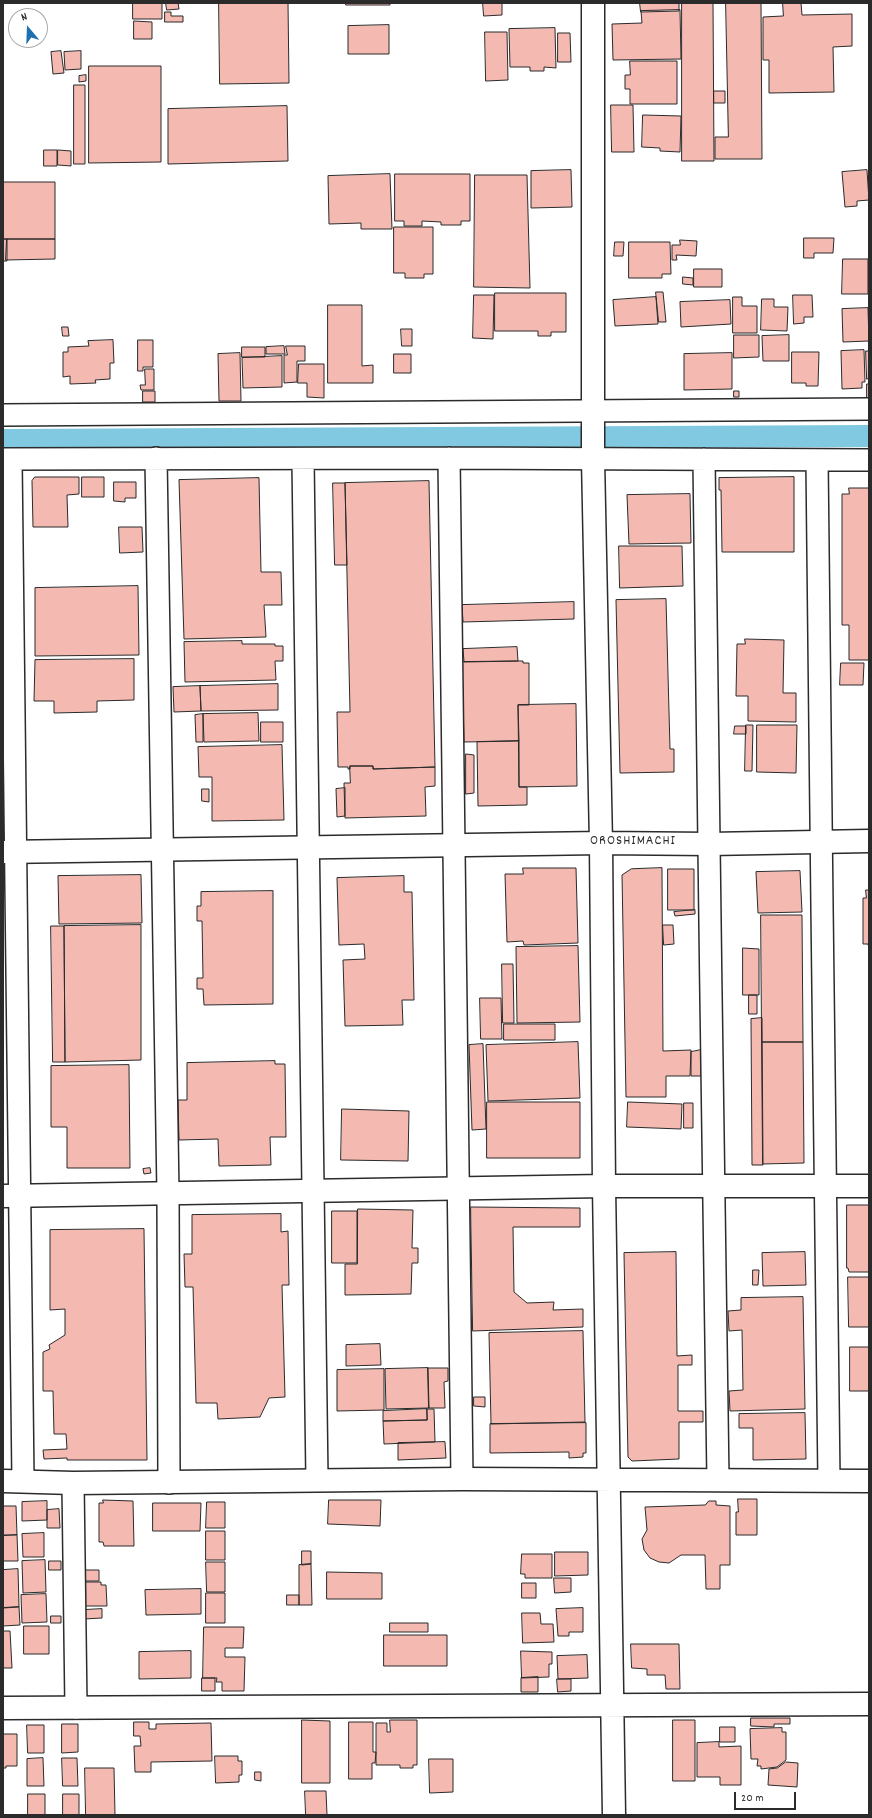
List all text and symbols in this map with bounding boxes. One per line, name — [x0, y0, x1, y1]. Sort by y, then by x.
north arrow — [8, 8, 48, 48]
text: N — [19, 9, 30, 26]
district label: OROSHIMACHI — [590, 834, 676, 850]
scale bar — [736, 1784, 798, 1810]
text: 20 m — [741, 1790, 764, 1807]

